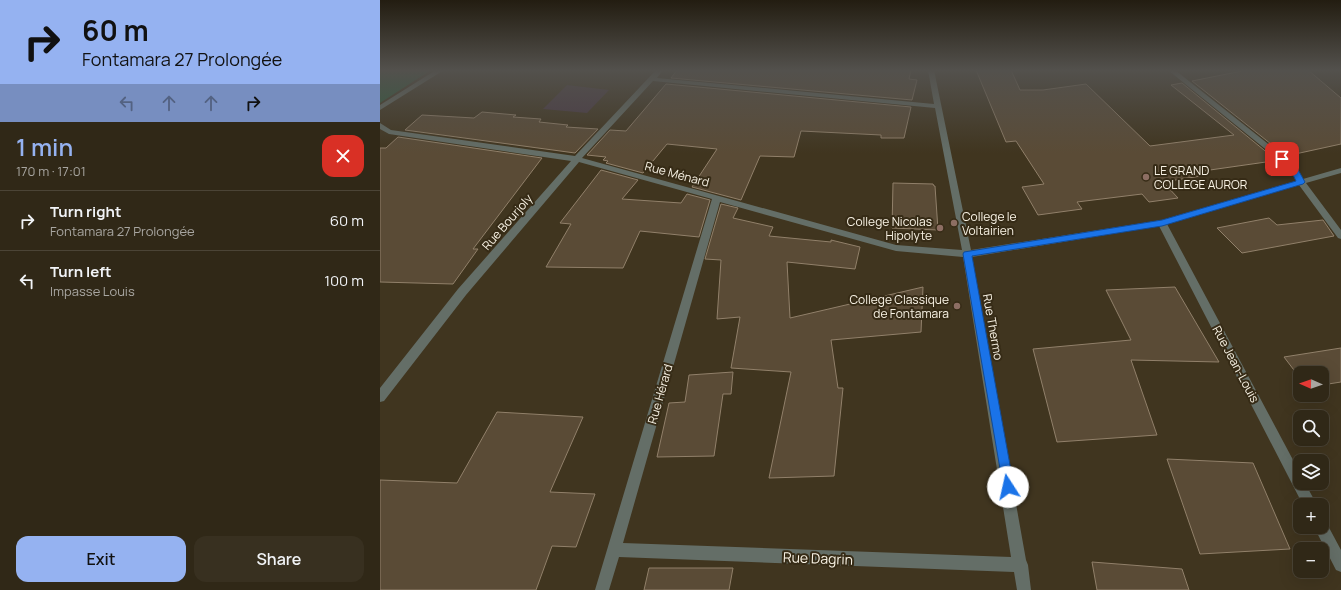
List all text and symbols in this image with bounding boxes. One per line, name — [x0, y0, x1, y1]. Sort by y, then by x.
text: 60 m — [82, 11, 149, 49]
icon: right — [16, 16, 68, 68]
text: Fontamara 27 Prolongée — [82, 47, 282, 71]
icon: left — [116, 92, 138, 114]
icon: ahead — [158, 92, 180, 114]
icon: ahead — [200, 92, 222, 114]
icon: right — [242, 92, 264, 114]
text: 1 min — [16, 130, 73, 163]
button: close — [322, 135, 364, 177]
pin — [1265, 142, 1299, 176]
icon: arrive — [1271, 148, 1293, 170]
street label: Rue Ménard — [643, 157, 711, 191]
text: 170 m · 17:01 — [16, 162, 86, 180]
place label: LE GRAND COLLEGE AUROR — [1154, 162, 1248, 193]
marker: LE GRAND COLLEGE AUROR — [1141, 172, 1151, 182]
street label: Rue Bourjoly — [478, 190, 537, 254]
text: Turn right — [50, 201, 121, 222]
place label: College le Voltairien — [962, 208, 1017, 239]
icon: right — [16, 210, 38, 232]
text: 60 m — [330, 210, 364, 231]
place label: College Nicolas Hipolyte — [847, 213, 932, 244]
marker: College le Voltairien — [949, 218, 959, 228]
text: Fontamara 27 Prolongée — [50, 222, 195, 240]
marker: College Nicolas Hipolyte — [935, 223, 945, 233]
text: Turn left — [50, 261, 112, 282]
icon: left — [16, 270, 38, 292]
text: 100 m — [324, 270, 364, 291]
text: Impasse Louis — [50, 282, 135, 300]
place label: College Classique de Fontamara — [849, 291, 949, 322]
street label: Rue Thermo — [979, 293, 1007, 361]
marker: College Classique de Fontamara — [952, 301, 962, 311]
street label: Rue Jean-Louis — [1209, 323, 1263, 405]
street label: Rue Hérard — [643, 362, 677, 426]
north arrow — [1293, 366, 1329, 402]
map controls — [1293, 366, 1329, 578]
button: search — [1293, 410, 1329, 446]
button: layers — [1293, 454, 1329, 490]
position arrow — [987, 466, 1029, 508]
button: + — [1293, 498, 1329, 534]
button: Exit — [16, 536, 186, 582]
button: Share — [194, 536, 364, 582]
button: − — [1293, 542, 1329, 578]
street label: Rue Dagrin — [783, 547, 853, 569]

